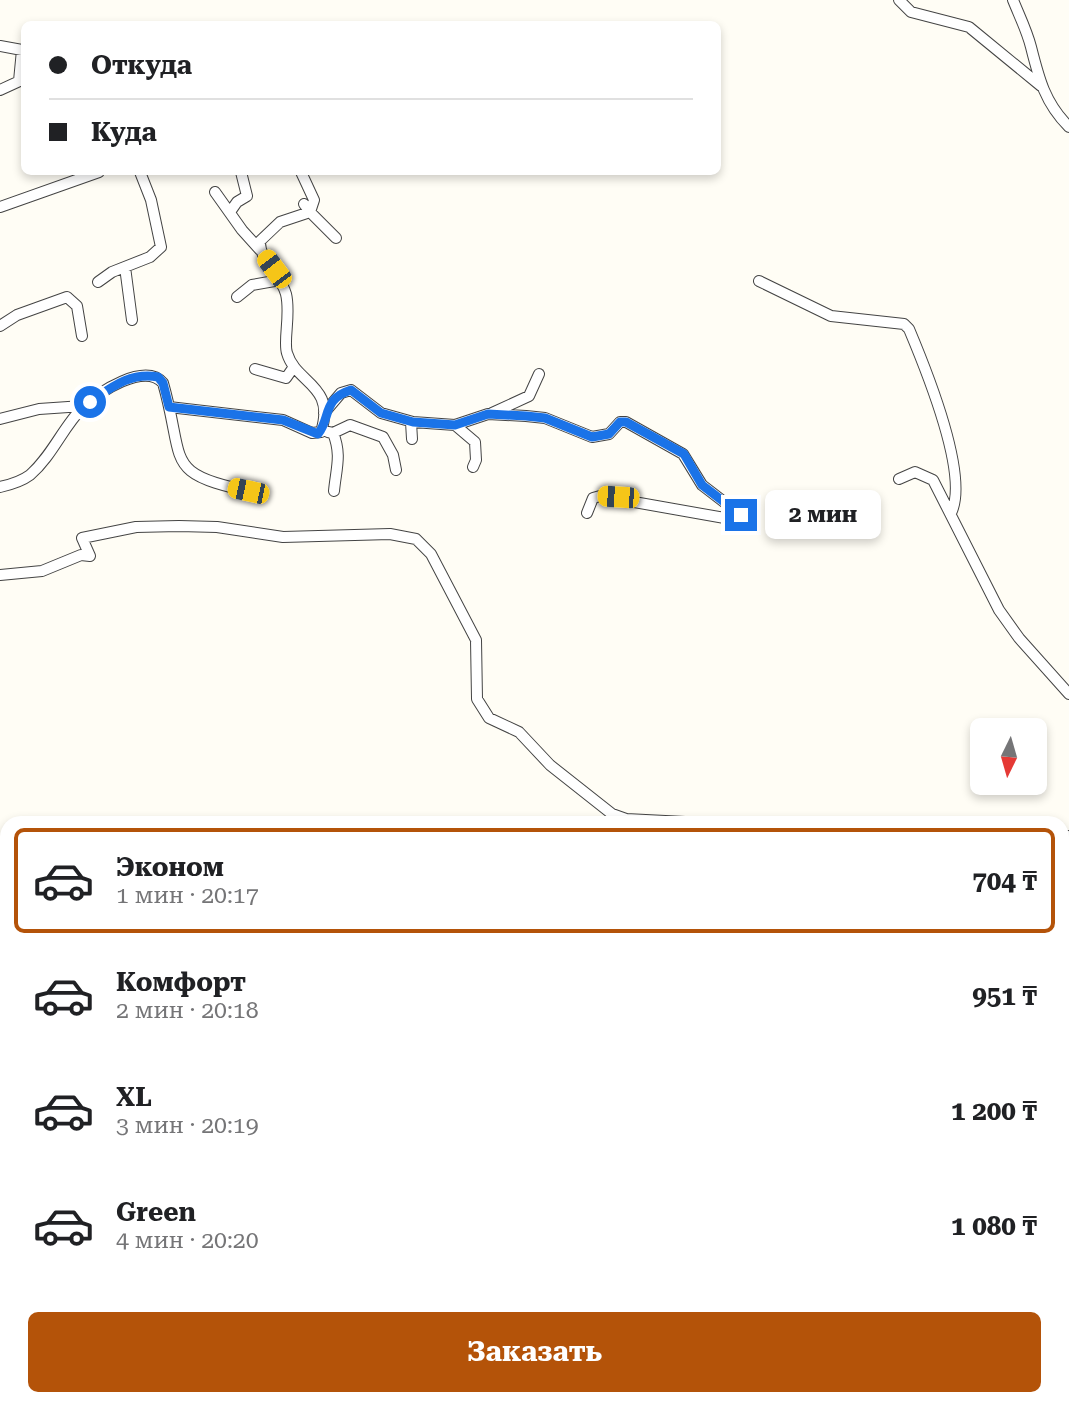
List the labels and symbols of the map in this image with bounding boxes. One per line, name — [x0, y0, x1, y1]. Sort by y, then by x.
car — [253, 246, 296, 292]
route start — [74, 386, 106, 418]
car — [226, 476, 271, 506]
car — [597, 485, 640, 509]
callout: 2 мин — [766, 490, 881, 540]
route end — [725, 499, 757, 531]
north arrow — [970, 718, 1046, 794]

